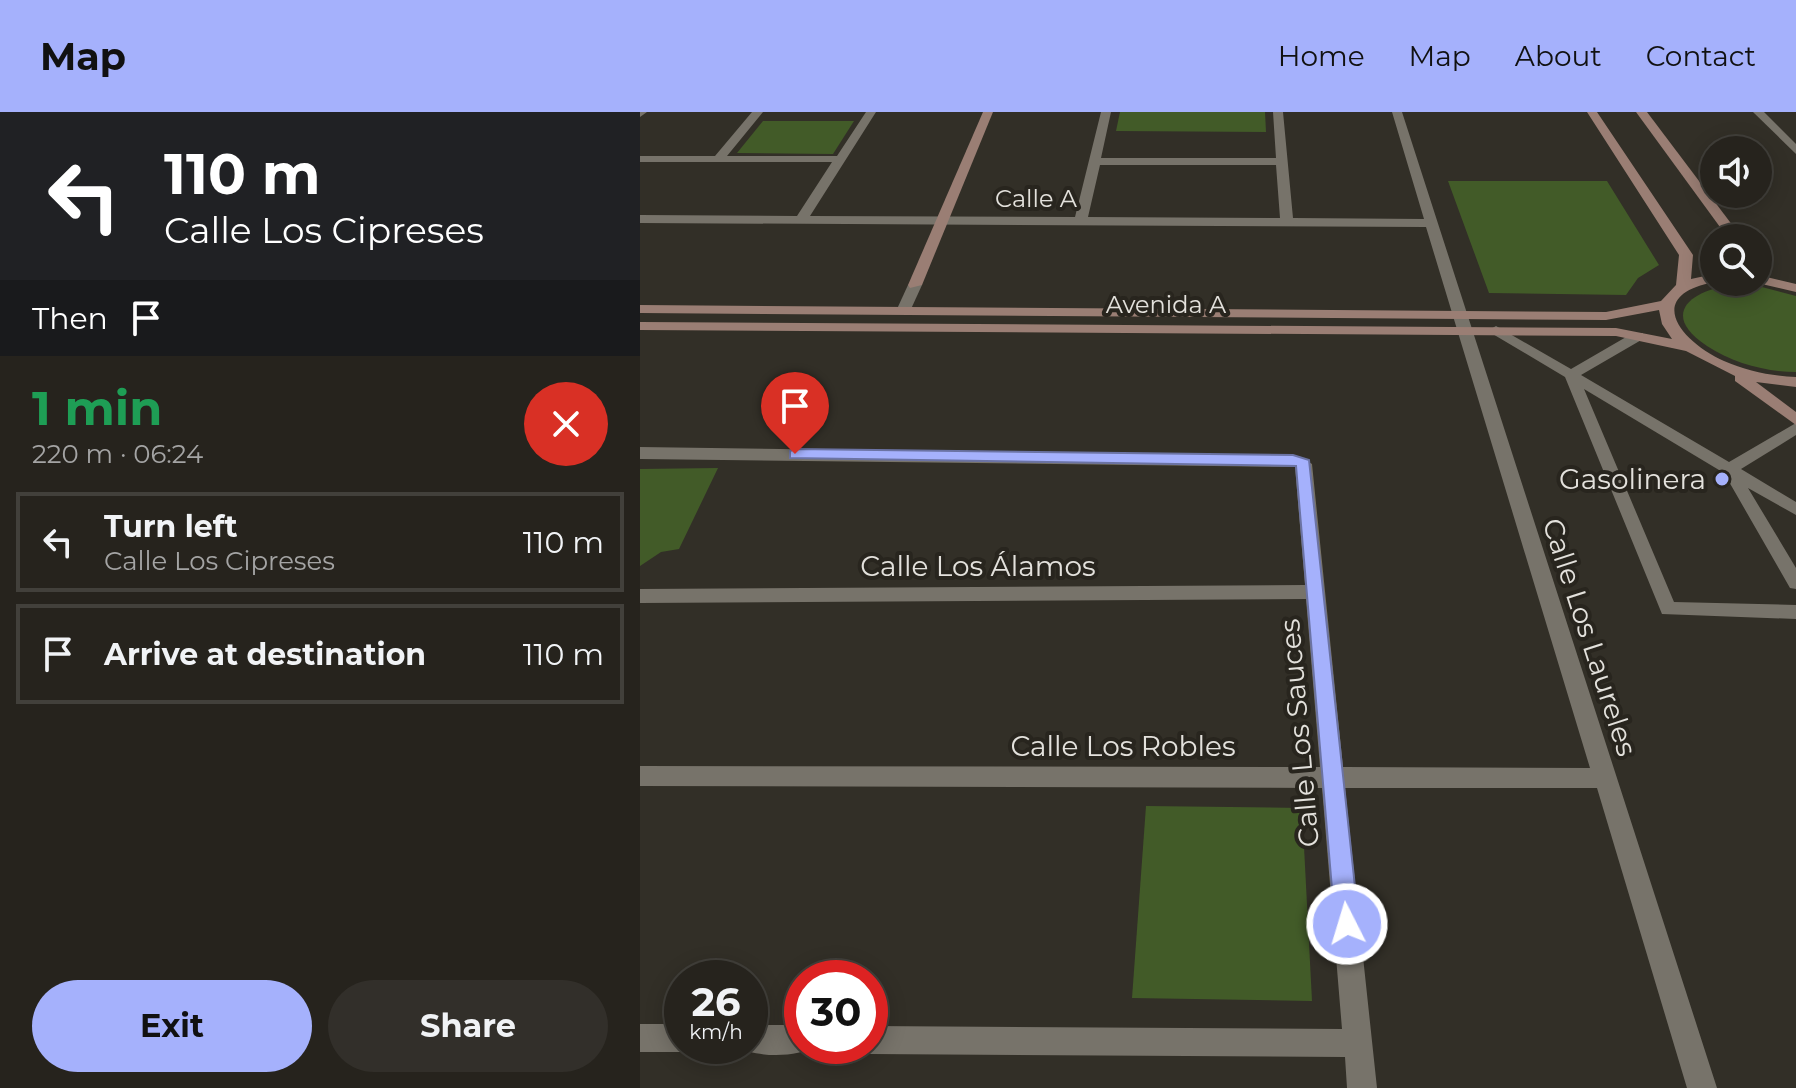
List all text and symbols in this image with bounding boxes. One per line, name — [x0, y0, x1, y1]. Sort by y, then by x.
text: Map — [40, 33, 126, 80]
text: Home — [1278, 39, 1365, 73]
text: Map — [1409, 39, 1471, 73]
text: About — [1515, 39, 1602, 73]
text: Contact — [1646, 39, 1756, 73]
map controls — [1700, 136, 1772, 296]
button: sound — [1700, 136, 1772, 208]
text: 110 m — [164, 140, 321, 208]
icon: left — [32, 144, 136, 248]
street label: Calle A — [995, 184, 1078, 213]
text: Calle Los Cipreses — [164, 208, 484, 252]
button: search — [1700, 224, 1772, 296]
street label: Avenida A — [1106, 290, 1227, 319]
icon: arrive — [124, 296, 168, 340]
text: Then — [32, 300, 108, 337]
pin — [761, 372, 829, 454]
text: 1 min — [32, 379, 162, 437]
button: close — [524, 382, 608, 466]
icon: arrive — [773, 384, 817, 428]
text: 220 m · 06:24 — [32, 438, 203, 470]
place label: Gasolinera — [1559, 462, 1706, 496]
marker: Gasolinera — [1713, 470, 1731, 488]
text: Turn left — [104, 508, 237, 545]
street label: Calle Los Laureles — [1536, 514, 1644, 760]
icon: left — [36, 520, 80, 564]
text: 110 m — [523, 524, 604, 561]
text: Calle Los Cipreses — [104, 545, 335, 577]
street label: Calle Los Álamos — [860, 549, 1096, 583]
street label: Calle Los Sauces — [1272, 617, 1326, 849]
icon: arrive — [36, 632, 80, 676]
text: Arrive at destination — [104, 636, 426, 673]
text: 110 m — [523, 636, 604, 673]
street label: Calle Los Robles — [1010, 729, 1236, 763]
position arrow — [1305, 882, 1389, 966]
speed limit sign: 30 — [784, 960, 888, 1064]
text: 26 — [691, 977, 741, 1026]
button: Exit — [32, 980, 312, 1072]
button: Share — [328, 980, 608, 1072]
text: km/h — [689, 1020, 743, 1044]

